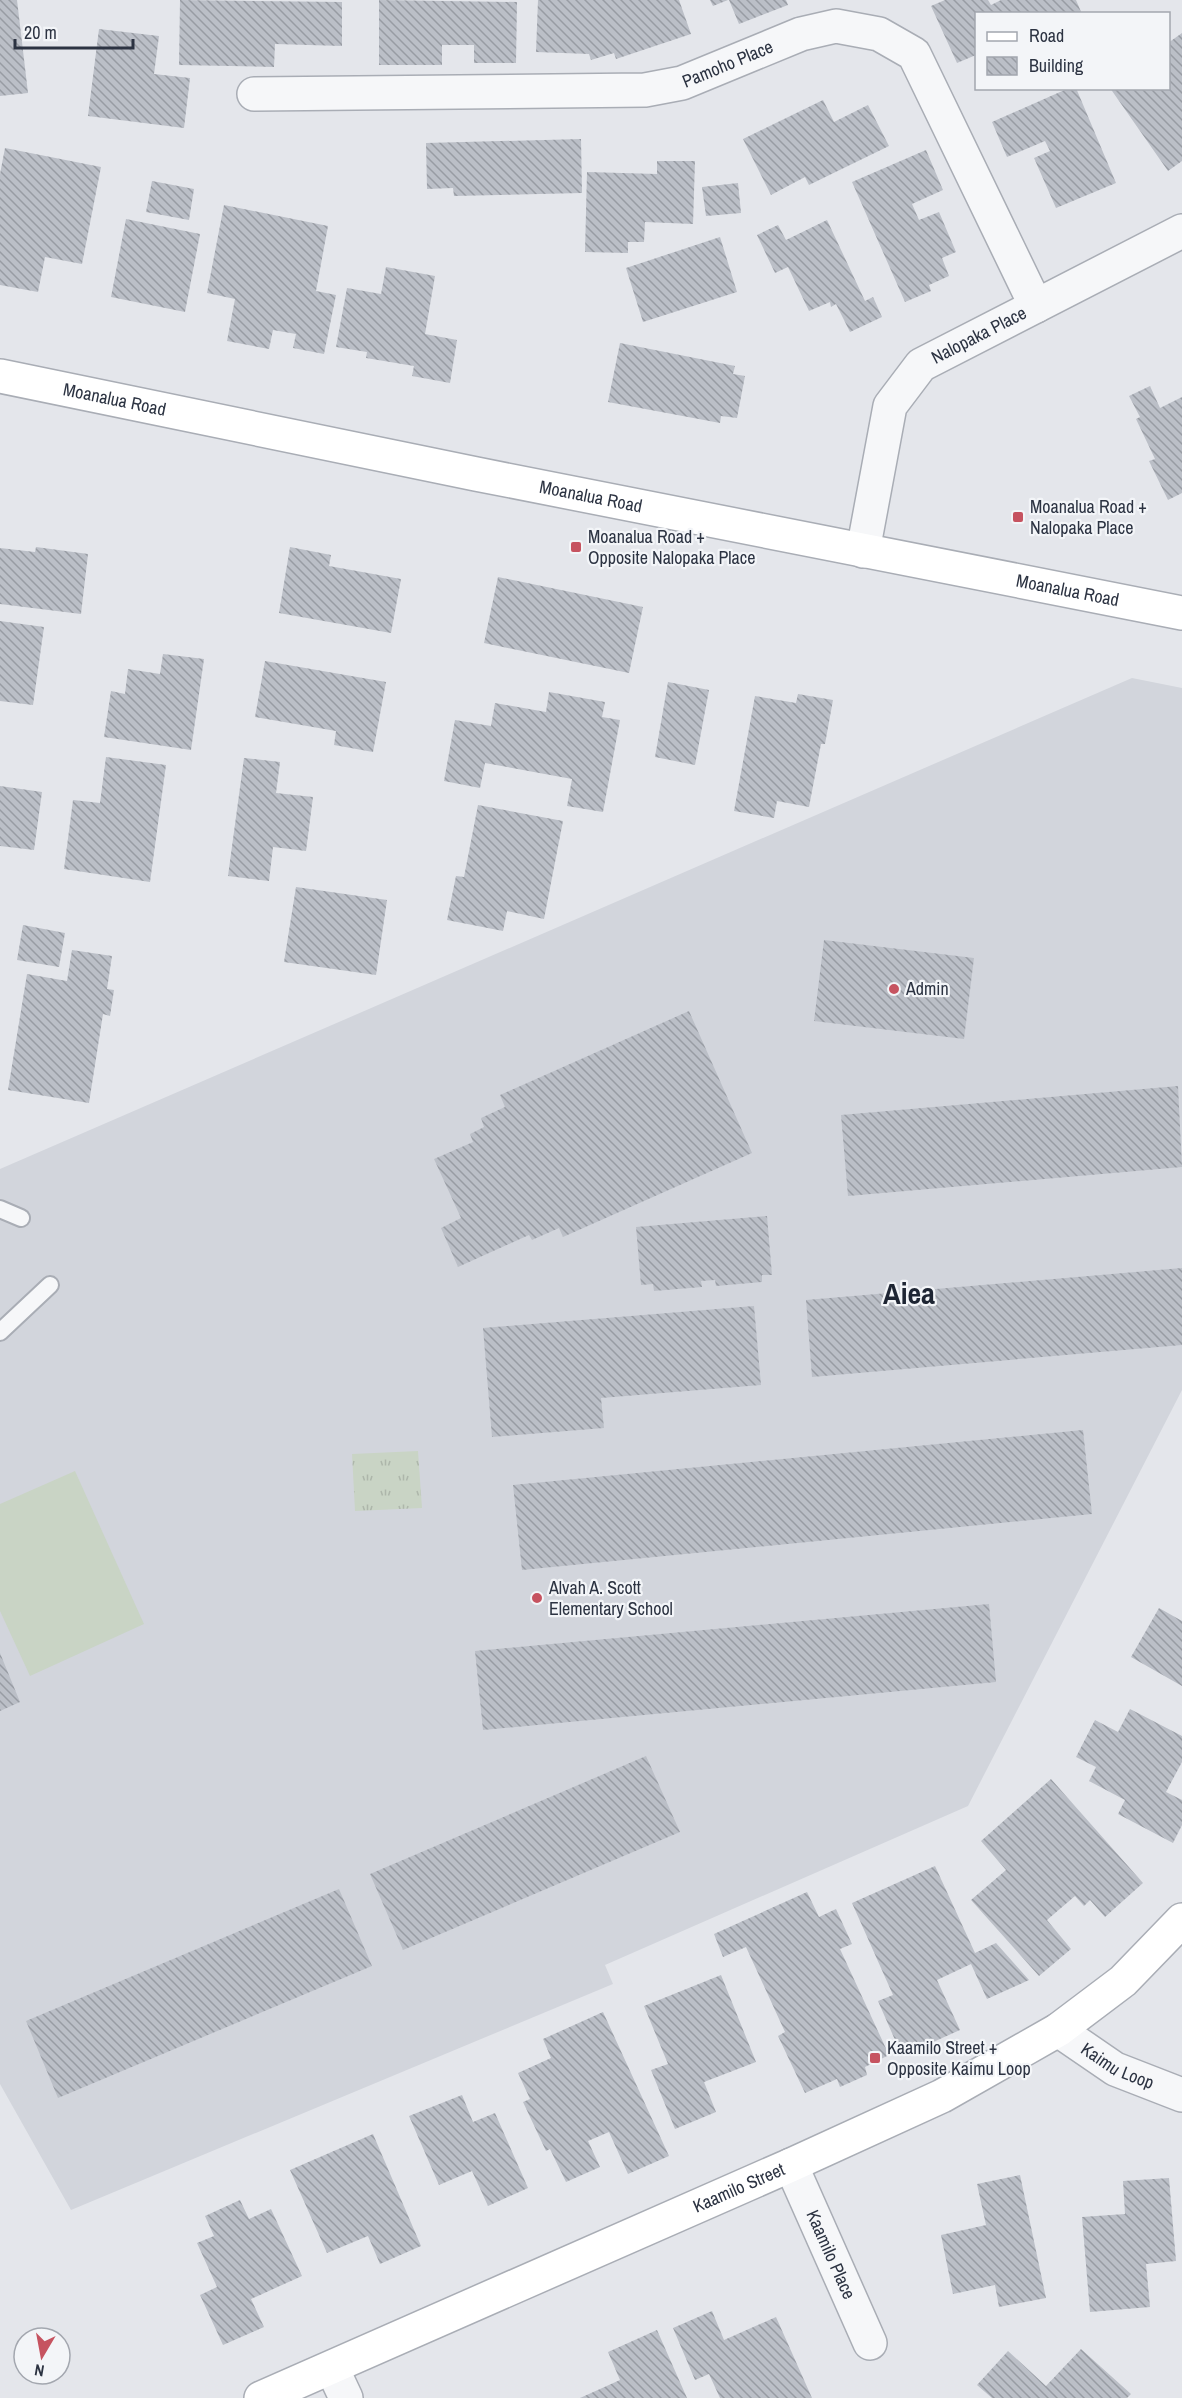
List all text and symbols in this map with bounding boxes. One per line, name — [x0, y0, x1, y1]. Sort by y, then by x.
scale bar — [15, 12, 134, 50]
legend — [975, 12, 1170, 90]
text: 20 m — [24, 20, 57, 45]
text: Road — [1029, 23, 1064, 48]
street label: Pamoho Place — [678, 34, 777, 94]
text: Building — [1029, 53, 1084, 78]
street label: Nalopaka Place — [927, 300, 1030, 370]
street label: Moanalua Road — [61, 376, 168, 422]
street label: Moanalua Road — [537, 474, 644, 518]
place label: Moanalua Road + Nalopaka Place — [1030, 494, 1147, 540]
marker: Moanalua Road + Nalopaka Place — [1011, 510, 1025, 524]
place label: Moanalua Road + Opposite Nalopaka Place — [588, 524, 755, 570]
marker: Moanalua Road + Opposite Nalopaka Place — [569, 540, 583, 554]
street label: Moanalua Road — [1014, 568, 1121, 612]
place label: Admin — [905, 976, 949, 1001]
marker: Admin — [887, 982, 901, 996]
district label: Aiea — [883, 1273, 935, 1313]
place label: Alvah A. Scott Elementary School — [548, 1575, 673, 1621]
marker: Alvah A. Scott Elementary School — [530, 1591, 544, 1605]
place label: Kaamilo Street + Opposite Kaimu Loop — [887, 2035, 1031, 2081]
street label: Kaimu Loop — [1076, 2036, 1158, 2095]
marker: Kaamilo Street + Opposite Kaimu Loop — [868, 2051, 882, 2065]
street label: Kaamilo Street — [689, 2156, 788, 2219]
street label: Kaamilo Place — [800, 2206, 862, 2303]
north arrow — [12, 2326, 72, 2386]
text: N — [33, 2359, 46, 2382]

